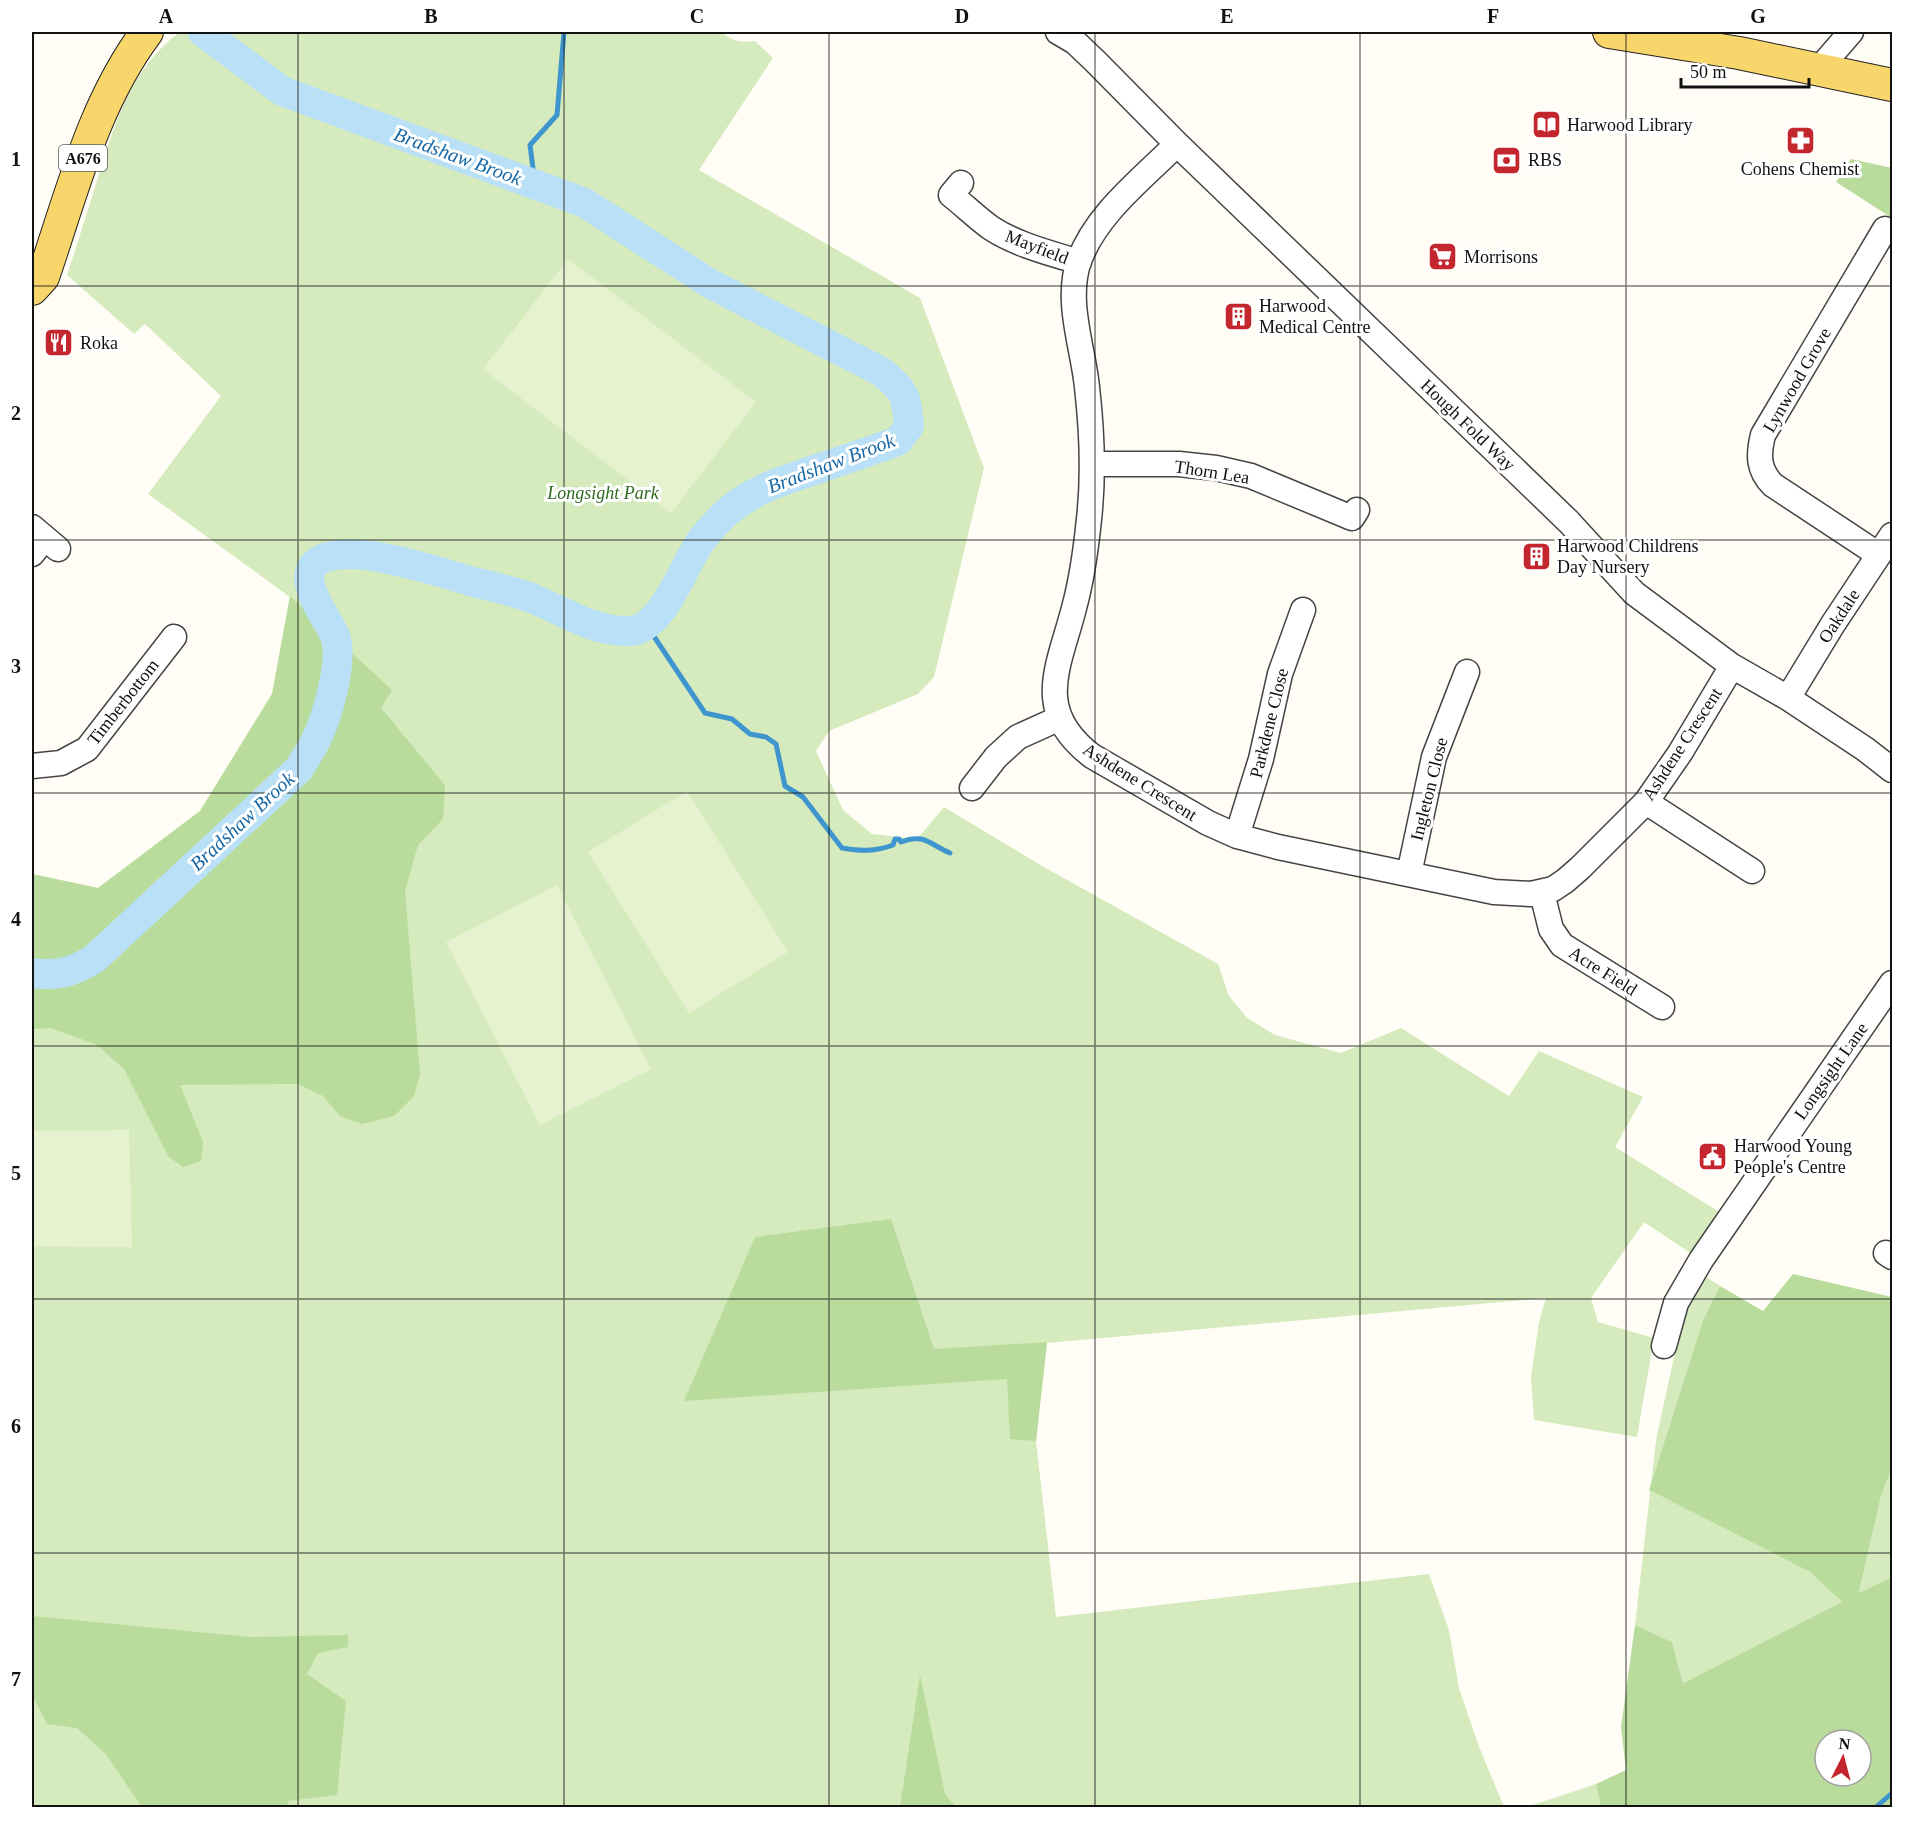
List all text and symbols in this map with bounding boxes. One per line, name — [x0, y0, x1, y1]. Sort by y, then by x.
text: A — [159, 5, 174, 27]
text: B — [424, 5, 438, 27]
text: C — [690, 5, 704, 27]
text: D — [955, 5, 969, 27]
text: E — [1220, 5, 1234, 27]
text: F — [1487, 5, 1499, 27]
text: G — [1750, 5, 1766, 27]
scale bar — [1681, 51, 1808, 89]
text: 50 m — [1690, 62, 1727, 82]
library icon: Harwood Library — [1530, 109, 1562, 141]
place label: Harwood Library — [1567, 115, 1692, 135]
water label: Bradshaw Brook — [391, 123, 526, 190]
pharmacy icon: Cohens Chemist — [1784, 124, 1816, 156]
bank icon: RBS — [1491, 144, 1523, 176]
road number: A676 — [59, 145, 107, 171]
text: 1 — [11, 148, 21, 170]
place label: RBS — [1528, 150, 1562, 170]
place label: Cohens Chemist — [1741, 159, 1859, 179]
street label: Mayfield — [1003, 226, 1071, 268]
supermarket icon: Morrisons — [1427, 241, 1459, 273]
place label: Morrisons — [1464, 247, 1538, 267]
place label: Harwood Medical Centre — [1259, 296, 1370, 337]
building icon: Harwood Medical Centre — [1222, 300, 1254, 332]
street label: Lynwood Grove — [1759, 324, 1835, 436]
restaurant icon: Roka — [43, 327, 75, 359]
place label: Roka — [80, 333, 118, 353]
street label: Hough Fold Way — [1417, 375, 1519, 475]
text: 2 — [11, 402, 21, 424]
water label: Bradshaw Brook — [764, 428, 899, 497]
street label: Thorn Lea — [1173, 456, 1251, 488]
park label: Longsight Park — [546, 483, 660, 503]
place label: Harwood Childrens Day Nursery — [1557, 536, 1698, 577]
building icon: Harwood Childrens Day Nursery — [1520, 540, 1552, 572]
street label: Oakdale — [1814, 585, 1864, 647]
text: 3 — [11, 655, 21, 677]
street label: Timberbottom — [83, 655, 163, 749]
street label: Parkdene Close — [1246, 666, 1292, 780]
street label: Ashdene Crescent — [1638, 684, 1726, 804]
street label: Ingleton Close — [1407, 735, 1451, 843]
street label: Ashdene Crescent — [1079, 739, 1201, 825]
water label: Bradshaw Brook — [185, 766, 299, 875]
text: 4 — [11, 908, 21, 930]
street label: Acre Field — [1565, 942, 1641, 1000]
street label: Longsight Lane — [1790, 1019, 1872, 1123]
place label: Harwood Young People's Centre — [1734, 1136, 1852, 1177]
public building icon: Harwood Young People's Centre — [1697, 1140, 1729, 1172]
text: 5 — [11, 1162, 21, 1184]
text: 6 — [11, 1415, 21, 1437]
text: 7 — [11, 1668, 21, 1690]
north arrow — [1813, 1728, 1873, 1788]
text: N — [1838, 1735, 1852, 1753]

